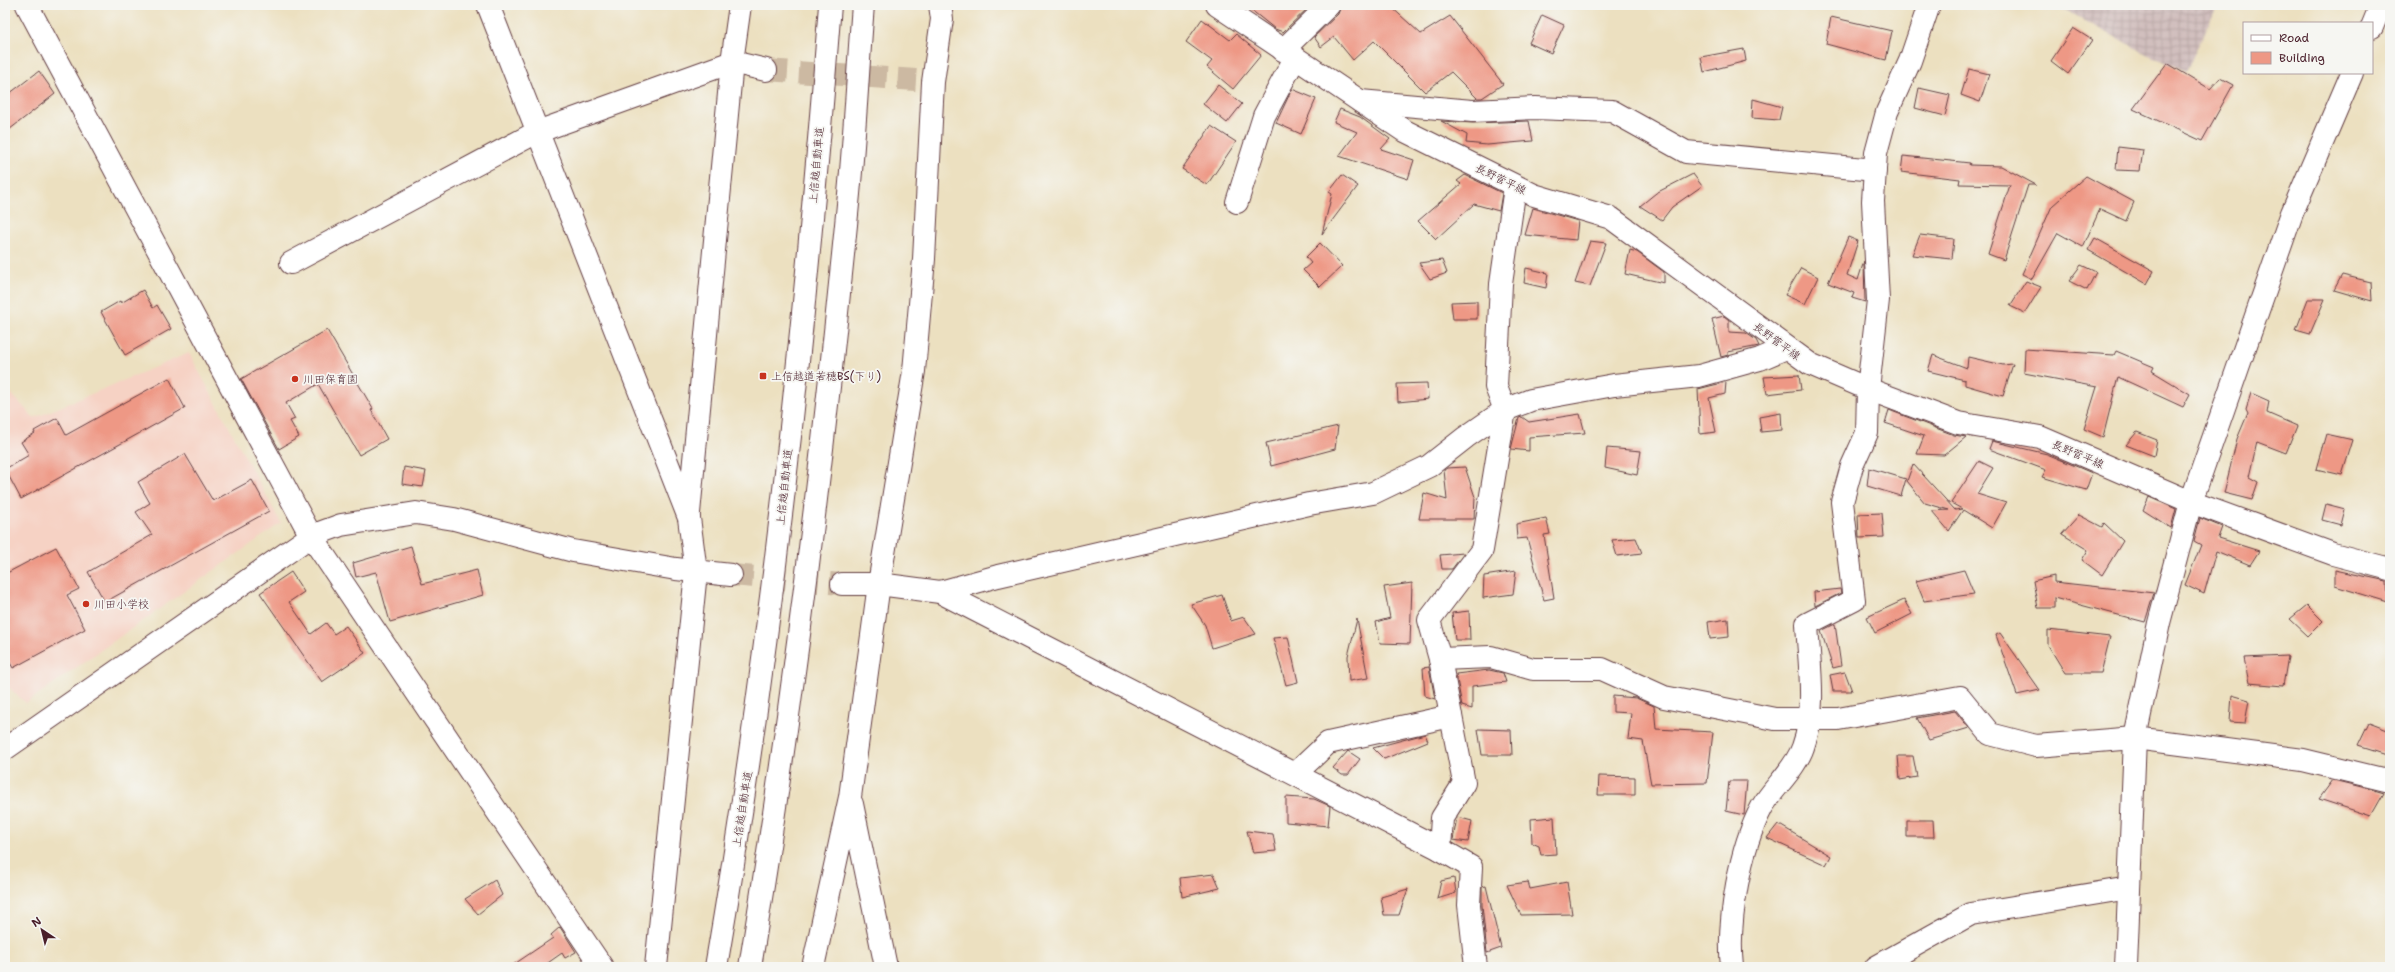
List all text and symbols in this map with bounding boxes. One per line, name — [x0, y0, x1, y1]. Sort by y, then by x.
legend — [2243, 22, 2373, 74]
text: Road — [2279, 30, 2310, 46]
text: Building — [2279, 50, 2325, 66]
street label: 上信越自動車道 — [806, 126, 827, 204]
street label: 長野菅平線 — [1473, 161, 1529, 198]
street label: 長野菅平線 — [1750, 319, 1803, 364]
place label: 上信越道若穂BS(下り) — [771, 369, 881, 384]
marker: 上信越道若穂BS(下り) — [758, 371, 768, 381]
place label: 川田保育園 — [303, 372, 358, 387]
marker: 川田保育園 — [290, 374, 300, 384]
street label: 長野菅平線 — [2050, 437, 2106, 472]
street label: 上信越自動車道 — [773, 448, 796, 526]
place label: 川田小学校 — [94, 597, 149, 612]
marker: 川田小学校 — [81, 599, 91, 609]
street label: 上信越自動車道 — [729, 770, 756, 848]
north arrow — [22, 910, 62, 950]
text: N — [29, 913, 45, 931]

